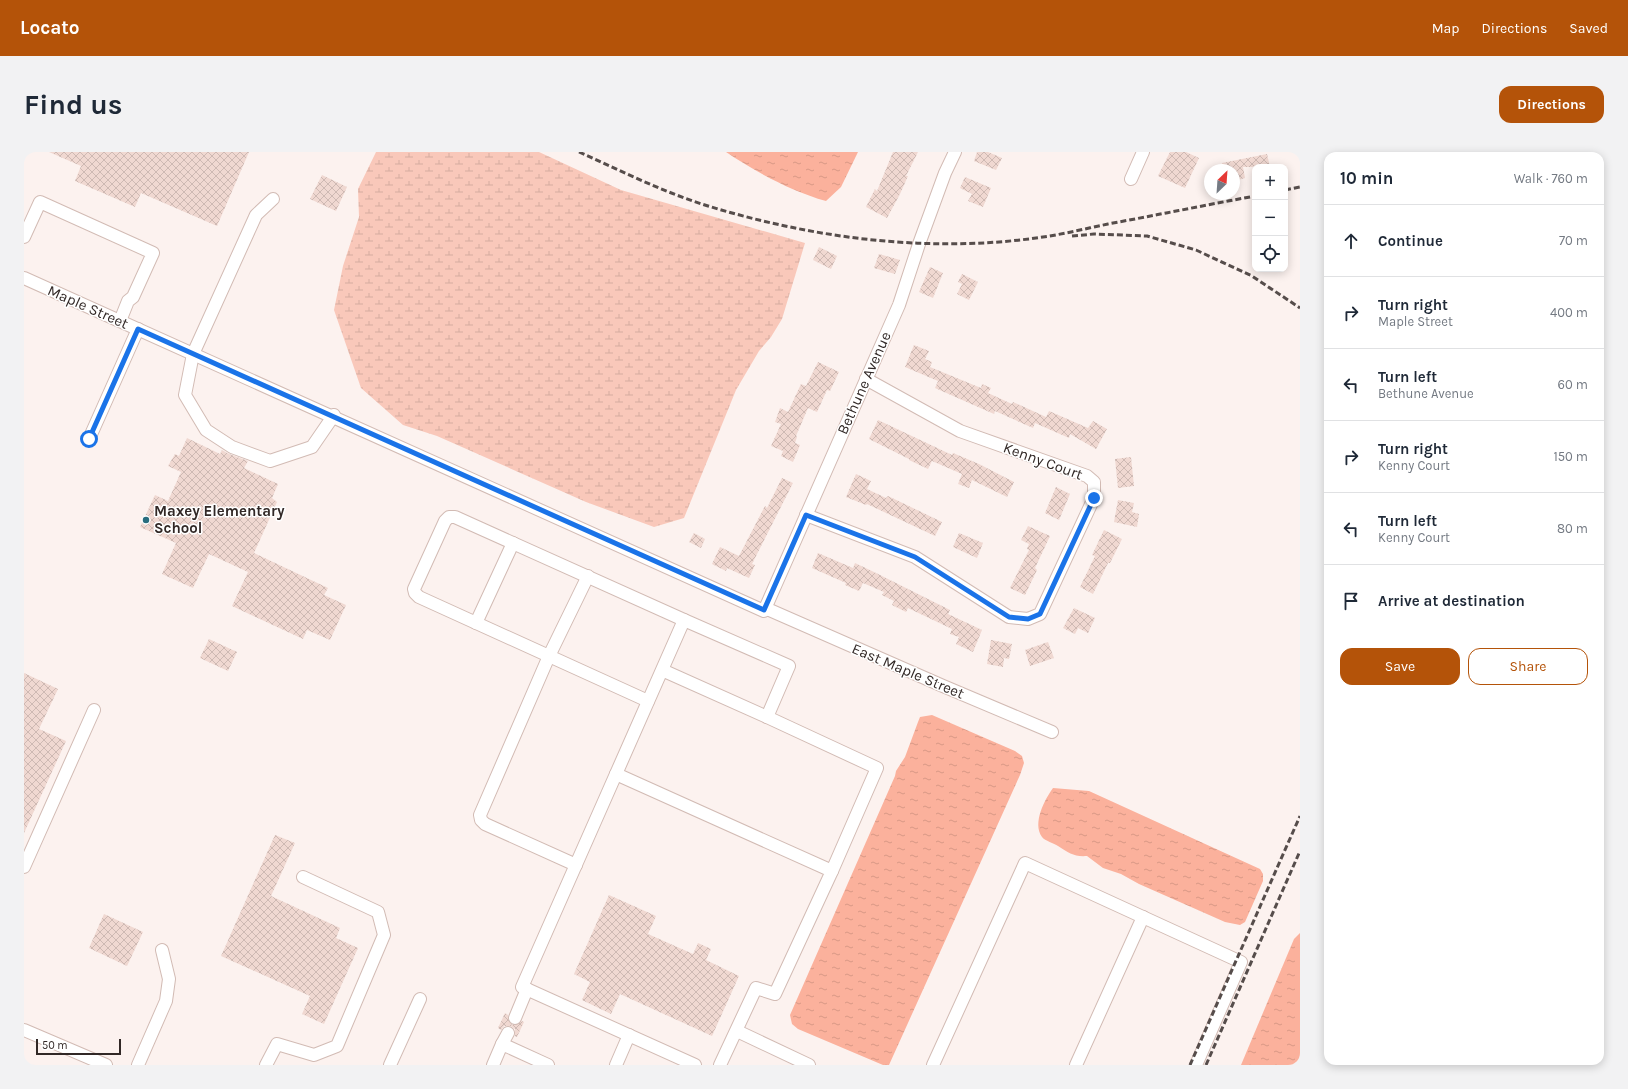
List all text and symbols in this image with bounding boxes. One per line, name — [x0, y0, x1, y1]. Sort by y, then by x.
text: Locato — [20, 17, 80, 39]
text: Map — [1432, 20, 1460, 37]
text: Directions — [1482, 20, 1547, 37]
text: Saved — [1569, 20, 1608, 37]
button: Directions — [1499, 86, 1604, 123]
text: Find us — [24, 88, 123, 121]
north arrow — [1204, 164, 1240, 200]
map controls — [1252, 164, 1288, 272]
button: + — [1252, 164, 1288, 200]
text: 10 min — [1340, 168, 1393, 188]
text: Walk · 760 m — [1514, 171, 1588, 186]
button: − — [1252, 200, 1288, 236]
icon: ahead — [1340, 230, 1362, 252]
text: Continue — [1378, 232, 1443, 250]
text: 70 m — [1559, 233, 1588, 248]
button: locate — [1252, 236, 1288, 272]
street label: Maple Street — [45, 281, 131, 333]
text: Turn right — [1378, 296, 1448, 314]
icon: right — [1340, 302, 1362, 324]
text: 400 m — [1550, 305, 1588, 320]
text: Maple Street — [1378, 314, 1453, 329]
street label: Bethune Avenue — [833, 329, 895, 437]
text: Turn left — [1378, 368, 1437, 386]
icon: left — [1340, 374, 1362, 396]
text: 60 m — [1558, 377, 1588, 392]
text: Bethune Avenue — [1378, 386, 1474, 401]
route start — [80, 430, 98, 448]
street label: Kenny Court — [1001, 438, 1085, 484]
text: Turn right — [1378, 440, 1448, 458]
icon: right — [1340, 446, 1362, 468]
text: 150 m — [1553, 449, 1588, 464]
text: Kenny Court — [1378, 458, 1450, 473]
route end — [1085, 489, 1103, 507]
place label: Maxey Elementary School — [154, 502, 285, 537]
text: Turn left — [1378, 512, 1437, 530]
marker: Maxey Elementary School — [141, 515, 151, 525]
icon: left — [1340, 518, 1362, 540]
text: 80 m — [1557, 521, 1588, 536]
text: Kenny Court — [1378, 530, 1450, 545]
icon: arrive — [1340, 590, 1362, 612]
text: Arrive at destination — [1378, 592, 1525, 610]
street label: East Maple Street — [849, 639, 967, 703]
button: Save — [1340, 648, 1460, 685]
button: Share — [1468, 648, 1588, 685]
scale bar — [36, 1037, 121, 1056]
text: 50 m — [42, 1039, 68, 1052]

